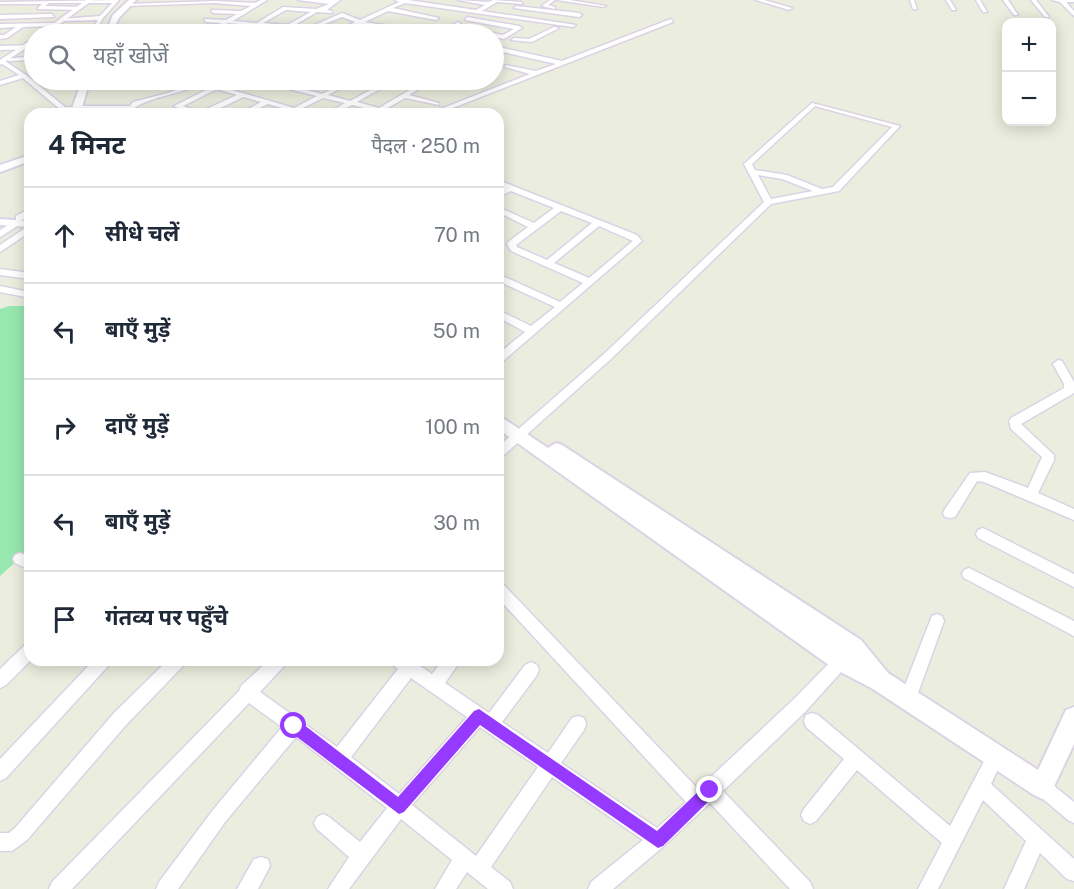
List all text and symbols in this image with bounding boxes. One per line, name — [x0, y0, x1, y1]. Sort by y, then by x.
map controls — [1002, 18, 1056, 126]
button: + — [1002, 18, 1056, 72]
search box — [24, 24, 504, 90]
icon: search — [45, 41, 78, 74]
text: यहाँ खोजें — [93, 42, 169, 68]
button: − — [1002, 72, 1056, 126]
text: 4 मिनट — [48, 129, 126, 160]
text: पैदल · 250 m — [371, 134, 480, 158]
icon: ahead — [48, 219, 81, 252]
text: सीधे चलें — [105, 220, 179, 246]
text: 70 m — [434, 223, 480, 247]
icon: left — [48, 315, 81, 348]
text: बाएँ मुड़ें — [105, 316, 170, 342]
text: 50 m — [433, 319, 480, 343]
icon: right — [48, 411, 81, 444]
text: दाएँ मुड़ें — [105, 412, 169, 438]
text: 100 m — [425, 415, 480, 439]
icon: left — [48, 507, 81, 540]
text: बाएँ मुड़ें — [105, 508, 170, 534]
text: 30 m — [433, 511, 480, 535]
icon: arrive — [48, 603, 81, 636]
text: गंतव्य पर पहुँचे — [105, 604, 228, 630]
route start — [280, 712, 306, 738]
route end — [696, 776, 722, 802]

